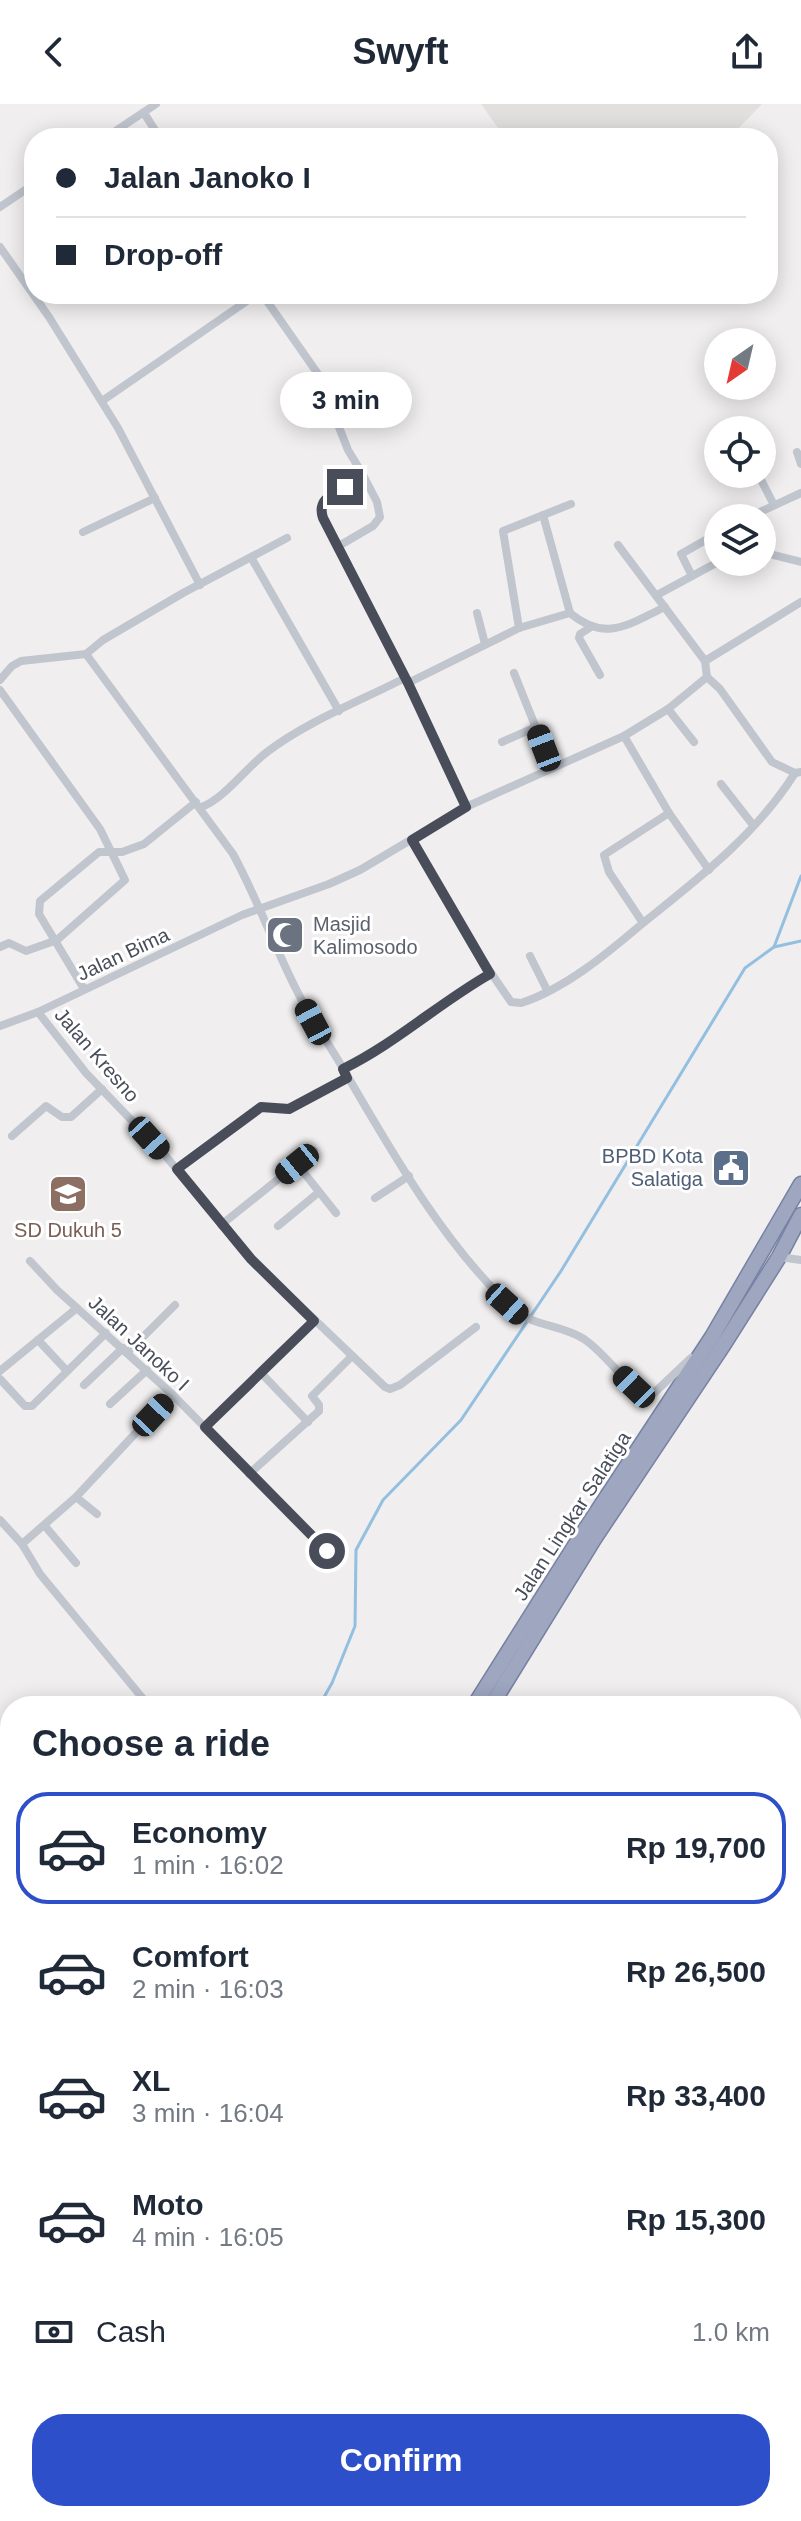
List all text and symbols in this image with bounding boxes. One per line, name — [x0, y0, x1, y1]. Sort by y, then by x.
icon: back — [32, 30, 76, 74]
icon: share — [725, 30, 769, 74]
text: Swyft — [352, 31, 449, 72]
text: Jalan Janoko I — [104, 161, 311, 194]
text: Drop-off — [104, 238, 222, 271]
north arrow — [704, 328, 776, 400]
map controls — [704, 328, 776, 576]
callout: 3 min — [279, 371, 411, 427]
text: 3 min — [312, 385, 380, 415]
button: locate — [704, 416, 776, 488]
route end — [327, 469, 363, 505]
button: layers — [704, 504, 776, 576]
car — [524, 721, 564, 775]
place label: Masjid Kalimosodo — [313, 913, 418, 958]
mosque icon: Masjid Kalimosodo — [264, 914, 306, 956]
street label: Jalan Bima — [74, 923, 173, 985]
car — [291, 995, 335, 1049]
street label: Jalan Kresno — [50, 1004, 144, 1106]
car — [124, 1112, 174, 1164]
car — [271, 1140, 323, 1188]
place label: BPBD Kota Salatiga — [602, 1145, 704, 1190]
public building icon: BPBD Kota Salatiga — [710, 1147, 752, 1189]
school or university icon: SD Dukuh 5 — [47, 1173, 89, 1215]
place label: SD Dukuh 5 — [14, 1219, 122, 1241]
car — [481, 1279, 533, 1329]
street label: Jalan Janoko I — [84, 1291, 194, 1395]
car — [608, 1362, 660, 1412]
car — [128, 1389, 178, 1441]
street label: Jalan Lingkar Salatiga — [509, 1427, 635, 1605]
route start — [309, 1533, 345, 1569]
text: Choose a ride — [32, 1723, 270, 1764]
icon: car — [36, 1812, 108, 1884]
text: Economy — [132, 1816, 267, 1849]
text: Rp 19,700 — [626, 1831, 766, 1864]
text: 1 min · 16:02 — [132, 1850, 284, 1880]
icon: car — [36, 1936, 108, 2008]
text: Comfort — [132, 1940, 249, 1973]
text: Rp 26,500 — [626, 1955, 766, 1988]
text: 2 min · 16:03 — [132, 1974, 284, 2004]
icon: car — [36, 2060, 108, 2132]
text: XL — [132, 2064, 170, 2097]
text: Rp 33,400 — [626, 2079, 766, 2112]
text: 3 min · 16:04 — [132, 2098, 284, 2128]
icon: car — [36, 2184, 108, 2256]
text: Moto — [132, 2188, 204, 2221]
text: Rp 15,300 — [626, 2203, 766, 2236]
text: 4 min · 16:05 — [132, 2222, 284, 2252]
icon: cash — [32, 2310, 76, 2354]
text: Cash — [96, 2315, 166, 2348]
text: 1.0 km — [692, 2317, 770, 2347]
button: Confirm — [32, 2414, 770, 2506]

